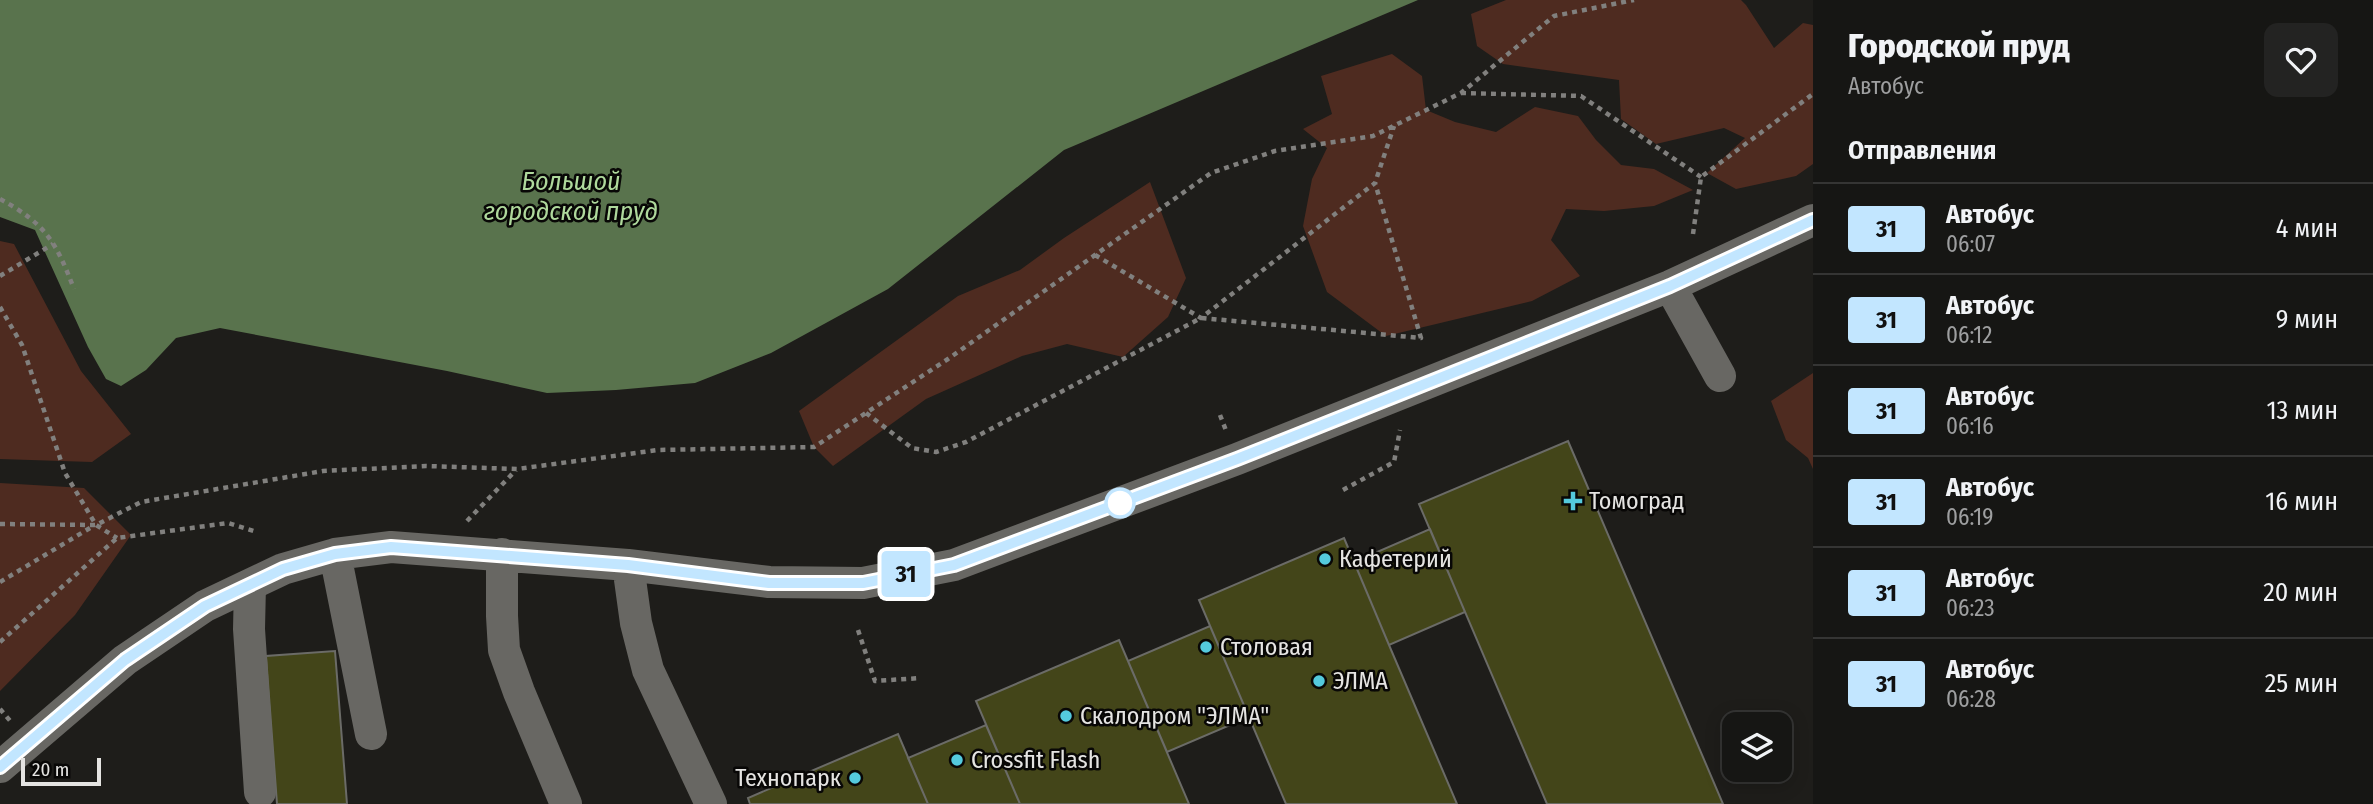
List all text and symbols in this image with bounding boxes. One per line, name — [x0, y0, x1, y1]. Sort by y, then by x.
button: heart — [2264, 23, 2338, 97]
text: Городской пруд — [1848, 26, 2069, 66]
text: Автобус — [1848, 72, 1924, 100]
text: Отправления — [1848, 135, 1997, 166]
water label: Большой городской пруд — [484, 166, 658, 227]
text: Автобус — [1946, 199, 2034, 230]
text: 4 мин — [2276, 213, 2338, 244]
text: 31 — [1876, 215, 1897, 243]
text: 06:07 — [1946, 230, 1995, 258]
text: Автобус — [1946, 290, 2034, 321]
text: 9 мин — [2276, 304, 2338, 335]
text: 31 — [1876, 306, 1897, 334]
text: 06:12 — [1946, 321, 1992, 349]
text: Автобус — [1946, 381, 2034, 412]
text: 13 мин — [2266, 395, 2338, 426]
text: 31 — [1876, 397, 1897, 425]
text: 06:16 — [1946, 412, 1994, 440]
text: Автобус — [1946, 472, 2034, 503]
text: 16 мин — [2265, 486, 2338, 517]
place label: Томоград — [1589, 487, 1684, 515]
unlabelled marker — [1105, 488, 1135, 518]
text: 31 — [1876, 488, 1897, 516]
marker: Томоград — [1563, 491, 1583, 511]
text: 06:19 — [1946, 503, 1993, 531]
place label: Кафетерий — [1339, 545, 1452, 573]
line badge: 31 — [874, 551, 937, 597]
marker: Кафетерий — [1317, 551, 1333, 567]
text: 31 — [895, 560, 917, 588]
text: Автобус — [1946, 563, 2034, 594]
text: 20 мин — [2263, 577, 2338, 608]
text: 31 — [1876, 579, 1897, 607]
text: 06:23 — [1946, 594, 1995, 622]
place label: Столовая — [1220, 633, 1313, 661]
marker: Столовая — [1198, 639, 1214, 655]
text: Автобус — [1946, 654, 2034, 685]
place label: ЭЛМА — [1333, 667, 1388, 695]
text: 25 мин — [2265, 668, 2338, 699]
text: 31 — [1876, 670, 1897, 698]
marker: ЭЛМА — [1311, 673, 1327, 689]
text: 06:28 — [1946, 685, 1996, 713]
place label: Скалодром "ЭЛМА" — [1080, 702, 1269, 730]
marker: Скалодром "ЭЛМА" — [1058, 708, 1074, 724]
map controls — [1722, 712, 1792, 782]
button: layers — [1722, 712, 1792, 782]
place label: Crossfit Flash — [971, 746, 1100, 774]
marker: Crossfit Flash — [949, 752, 965, 768]
scale bar — [21, 755, 102, 787]
text: 20 m — [32, 758, 69, 781]
place label: Технопарк — [735, 764, 842, 792]
marker: Технопарк — [847, 770, 863, 786]

